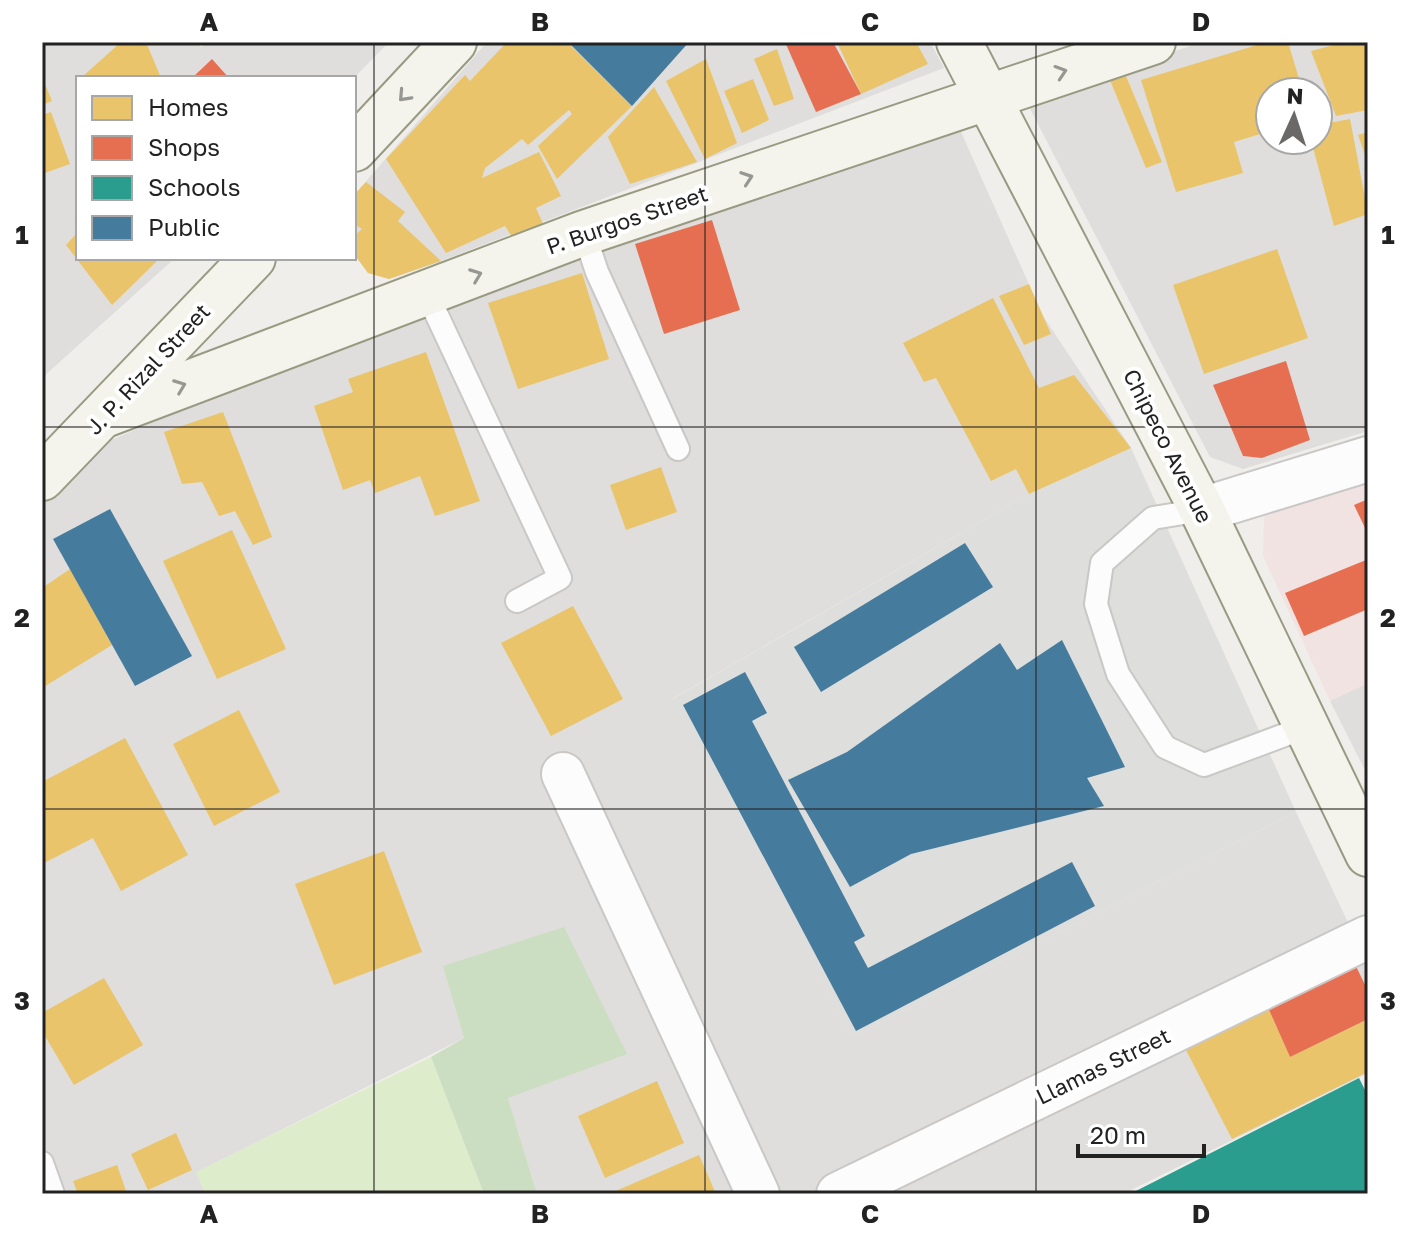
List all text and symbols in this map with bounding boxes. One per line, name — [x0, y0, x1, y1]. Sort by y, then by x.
text: A — [200, 6, 219, 37]
text: B — [531, 6, 549, 37]
text: C — [861, 6, 879, 37]
text: D — [1192, 6, 1210, 37]
one-way arrow — [1053, 65, 1067, 81]
legend — [76, 76, 356, 260]
north arrow — [1254, 76, 1334, 156]
text: N — [1286, 82, 1304, 109]
one-way arrow — [399, 87, 414, 101]
text: Homes — [148, 92, 229, 121]
text: Shops — [148, 132, 220, 161]
one-way arrow — [739, 171, 753, 187]
text: Schools — [148, 172, 240, 201]
street label: P. Burgos Street — [543, 179, 711, 260]
text: Public — [148, 212, 220, 241]
text: 1 — [15, 219, 29, 250]
text: 1 — [1381, 219, 1395, 250]
one-way arrow — [468, 268, 482, 285]
street label: J. P. Rizal Street — [80, 298, 215, 440]
street label: Chipeco Avenue — [1118, 364, 1219, 527]
one-way arrow — [173, 379, 187, 396]
text: 2 — [14, 602, 30, 633]
text: 2 — [1380, 602, 1396, 633]
text: 3 — [14, 985, 30, 1016]
text: 3 — [1380, 985, 1396, 1016]
street label: Llamas Street — [1031, 1021, 1174, 1110]
scale bar — [1078, 1108, 1204, 1158]
text: 20 m — [1090, 1120, 1146, 1149]
text: A — [200, 1198, 219, 1229]
text: B — [531, 1198, 549, 1229]
text: C — [861, 1198, 879, 1229]
text: D — [1192, 1198, 1210, 1229]

